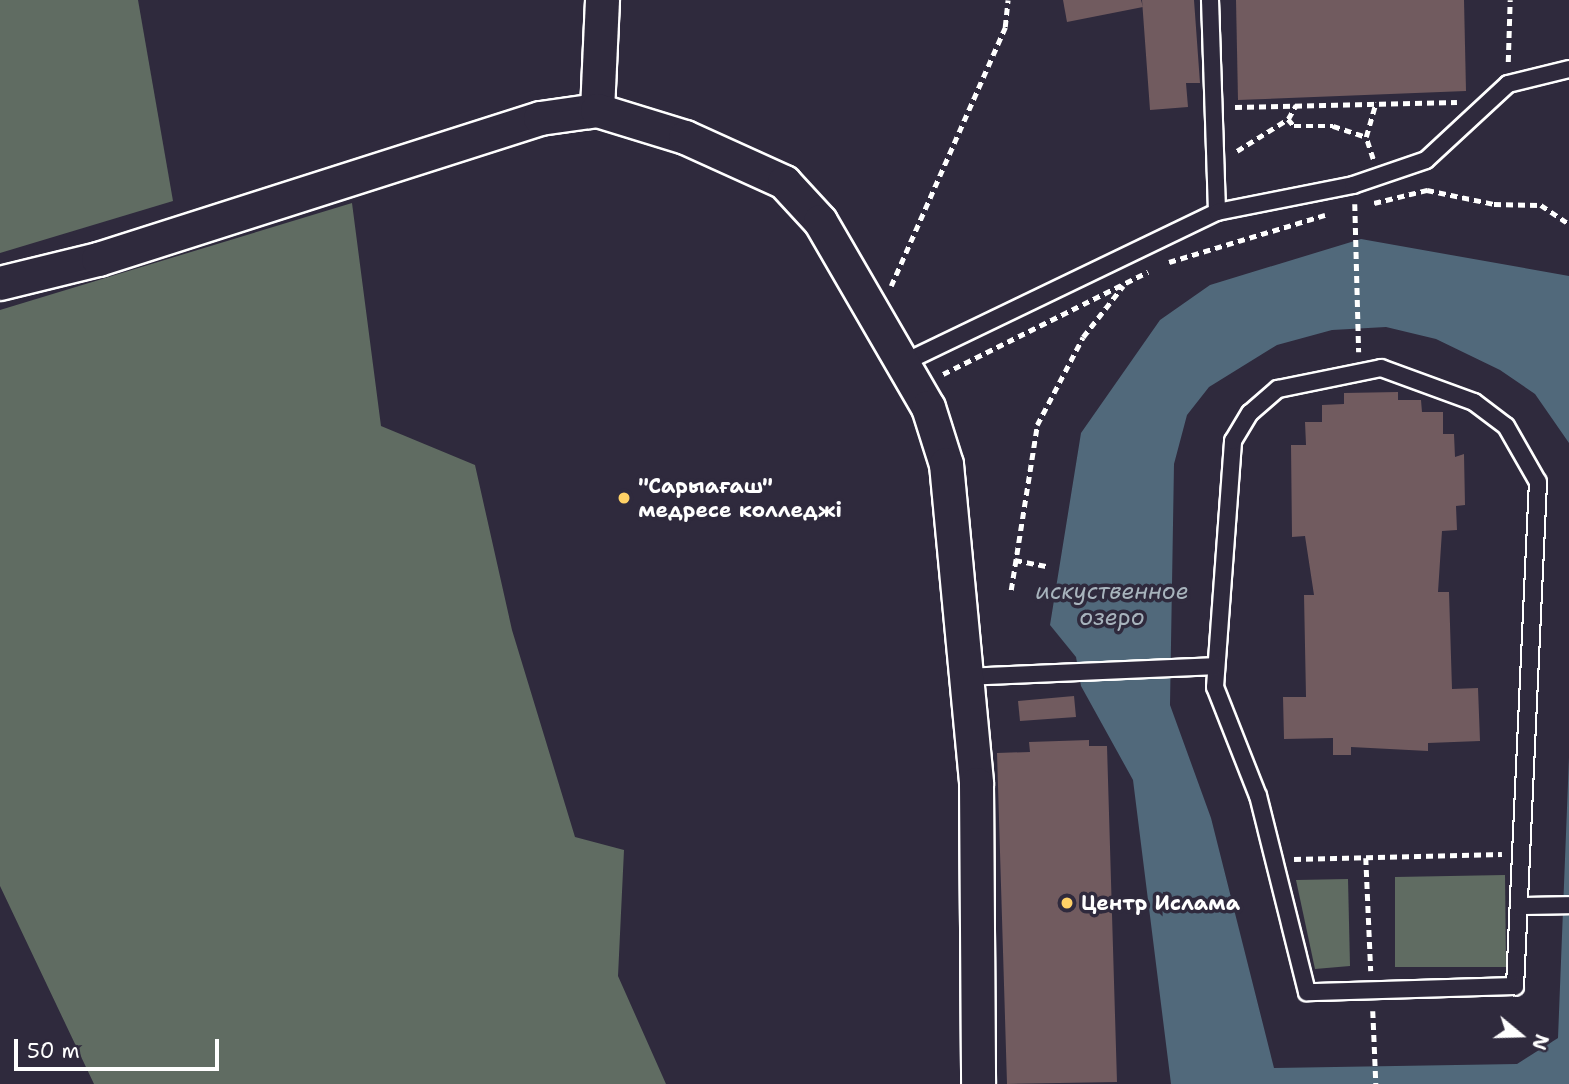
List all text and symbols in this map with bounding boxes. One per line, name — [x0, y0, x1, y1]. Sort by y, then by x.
place label: "Сарыағаш" медресе колледжі — [638, 473, 842, 523]
marker: "Сарыағаш" медресе колледжі — [616, 490, 632, 506]
water label: искуственное озеро — [1035, 577, 1189, 631]
place label: Центр Ислама — [1081, 890, 1240, 916]
marker: Центр Ислама — [1059, 895, 1075, 911]
north arrow — [1485, 1000, 1555, 1070]
scale bar — [18, 1024, 222, 1068]
text: N — [1526, 1031, 1555, 1053]
text: 50 m — [27, 1037, 80, 1065]

